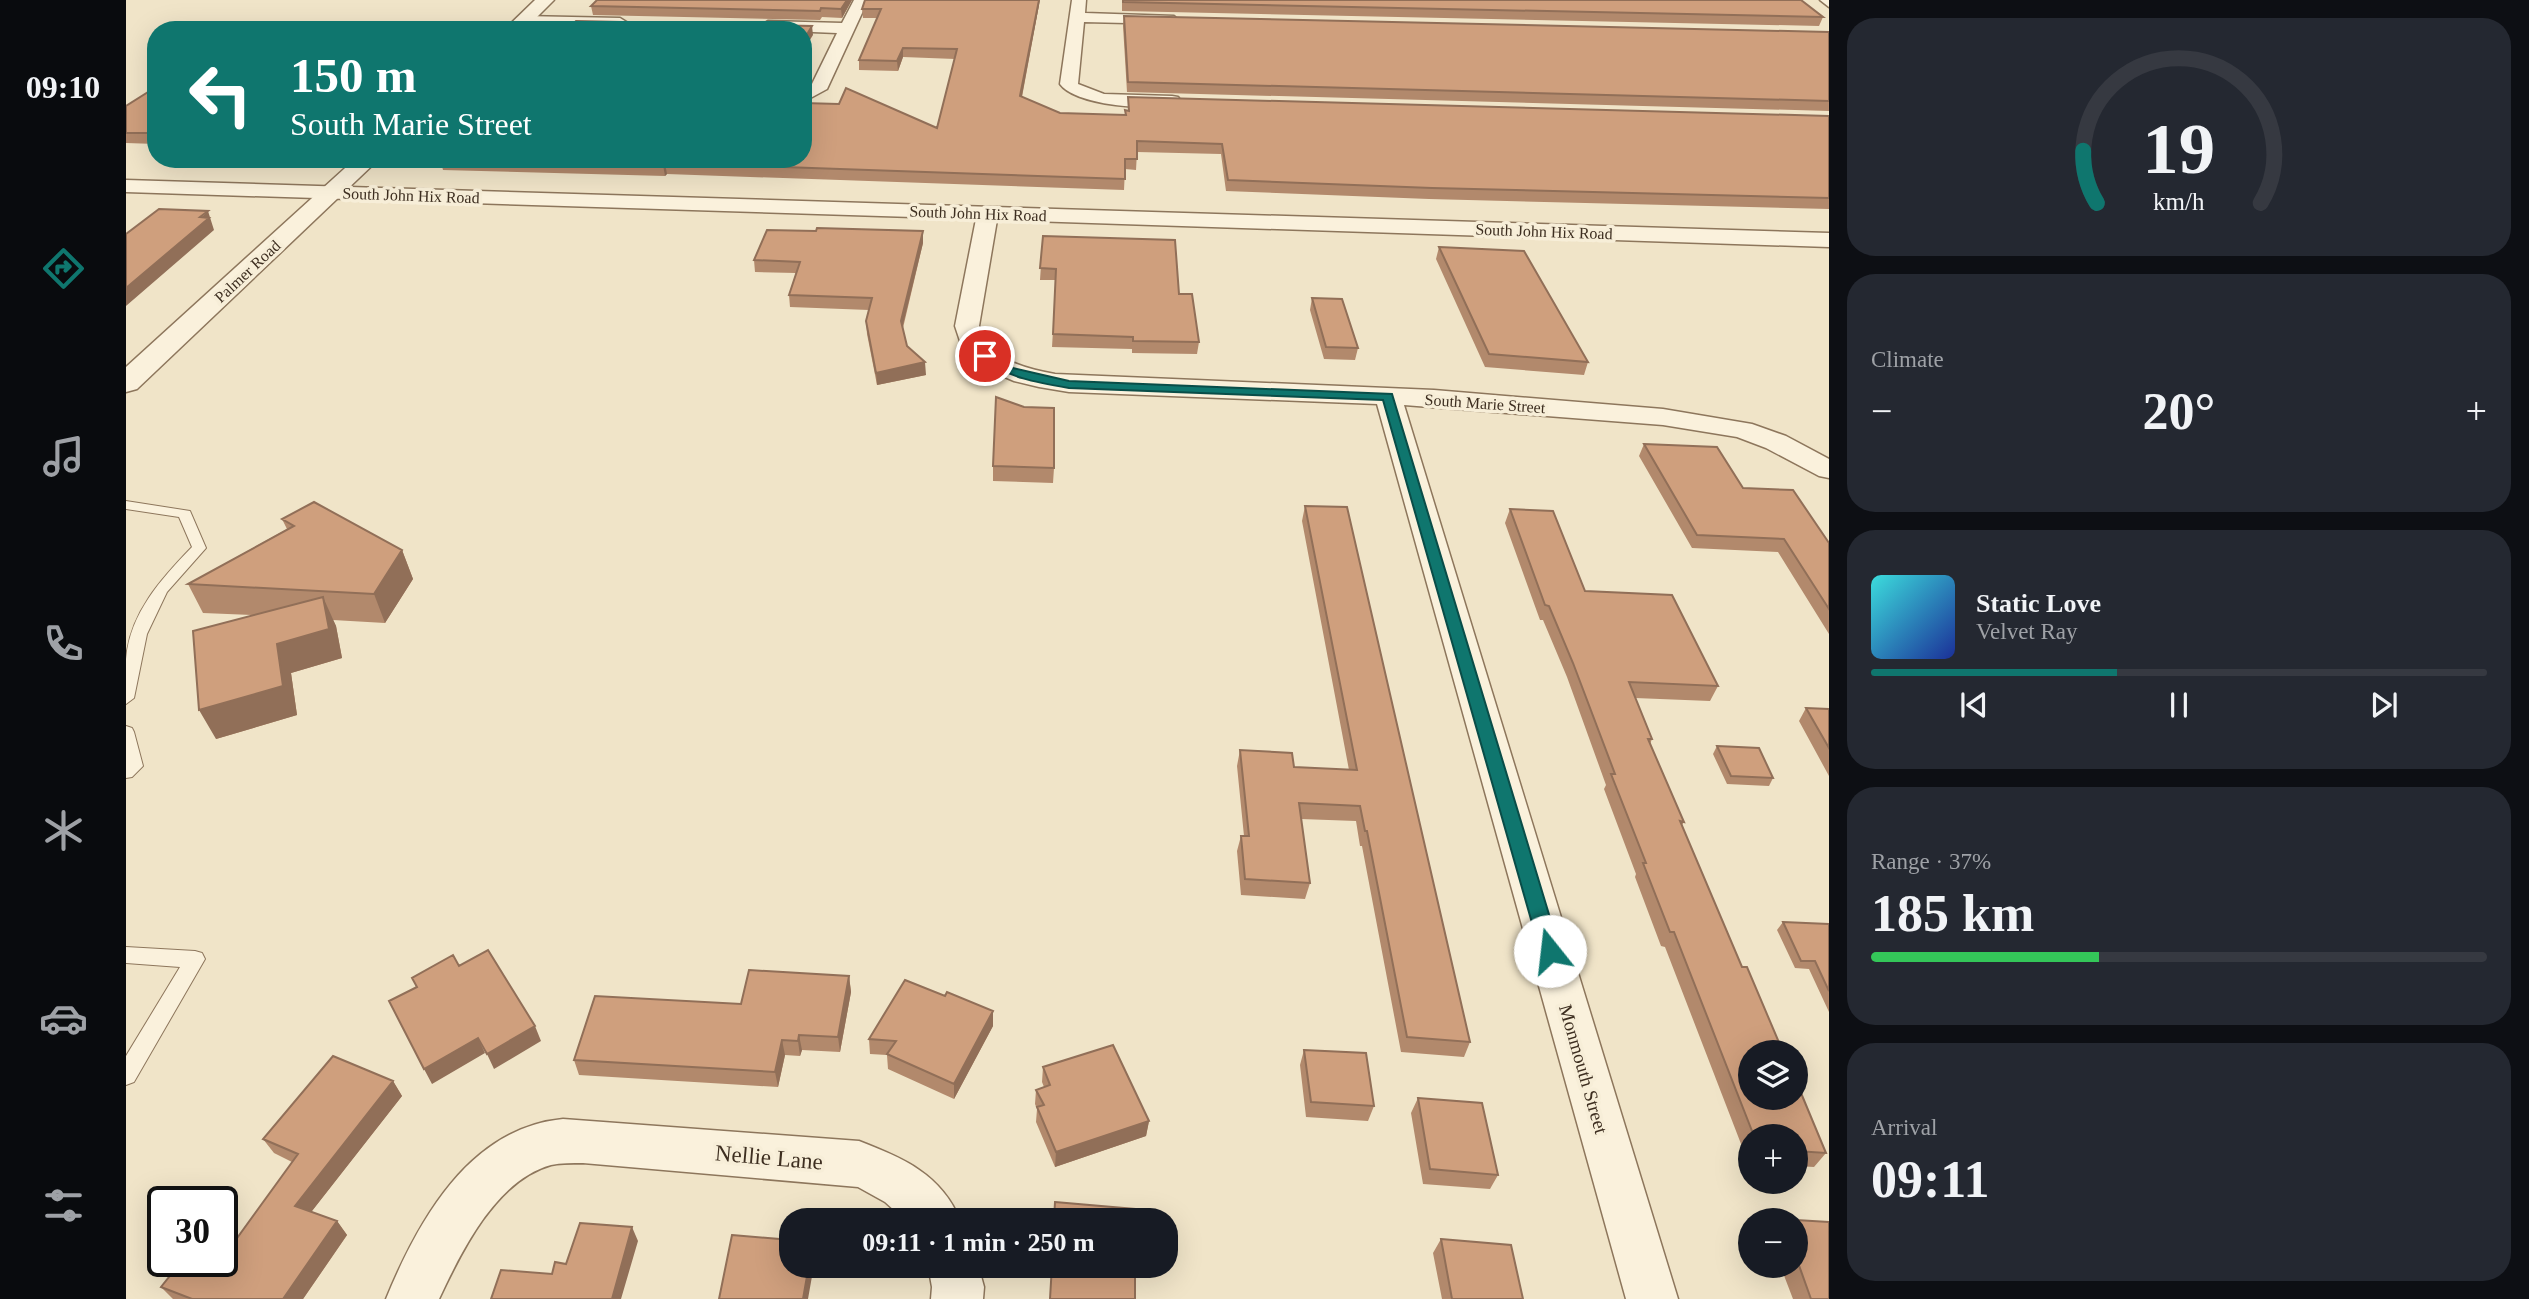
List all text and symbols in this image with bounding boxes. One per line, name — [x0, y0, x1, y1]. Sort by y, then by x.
text: 150 m — [290, 48, 417, 103]
icon: left — [175, 49, 266, 140]
text: 09:10 — [26, 69, 100, 105]
text: South Marie Street — [290, 106, 532, 142]
text: 19 — [2143, 108, 2215, 189]
street label: South John Hix Road — [342, 185, 480, 206]
text: km/h — [2153, 188, 2205, 215]
street label: South John Hix Road — [909, 203, 1047, 224]
street label: South John Hix Road — [1475, 221, 1613, 242]
street label: Palmer Road — [211, 237, 284, 306]
icon: directions — [39, 244, 88, 293]
pin — [955, 326, 1015, 386]
icon: arrive — [966, 337, 1004, 375]
text: Climate — [1871, 347, 1944, 372]
text: 20° — [2143, 383, 2215, 440]
text: − — [1871, 390, 1892, 432]
text: + — [2466, 390, 2487, 432]
street label: South Marie Street — [1424, 391, 1546, 416]
icon: music — [39, 432, 88, 481]
text: Static Love — [1976, 589, 2101, 618]
icon: phone — [39, 619, 88, 668]
text: Velvet Ray — [1976, 619, 2078, 644]
icon: previous — [1955, 686, 1993, 724]
icon: pause — [2160, 686, 2198, 724]
icon: next — [2365, 686, 2403, 724]
icon: climate — [39, 806, 88, 855]
text: Range · 37% — [1871, 849, 1991, 874]
text: 185 km — [1871, 885, 2034, 942]
position arrow — [1513, 914, 1587, 988]
icon: car — [39, 994, 88, 1043]
street label: Monmouth Street — [1555, 1002, 1612, 1137]
map controls — [1738, 1040, 1808, 1278]
button: layers — [1738, 1040, 1808, 1110]
text: Arrival — [1871, 1115, 1937, 1140]
button: + — [1738, 1124, 1808, 1194]
street label: Nellie Lane — [714, 1140, 824, 1175]
text: 09:11 — [1871, 1151, 1989, 1208]
icon: filters — [39, 1181, 88, 1230]
speed limit sign: 30 — [147, 1186, 238, 1277]
button: − — [1738, 1208, 1808, 1278]
text: 09:11 · 1 min · 250 m — [862, 1228, 1095, 1257]

